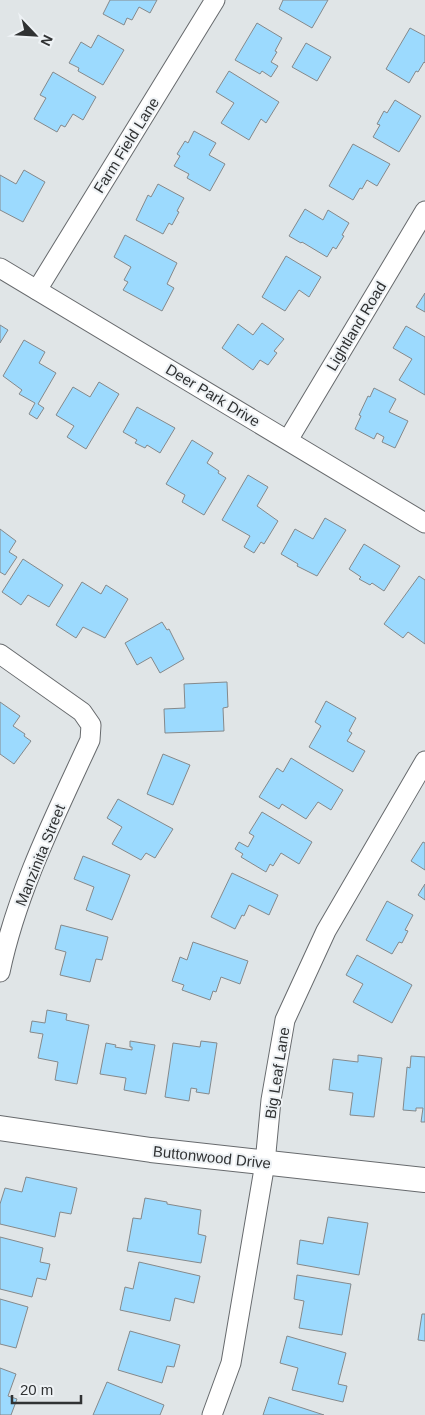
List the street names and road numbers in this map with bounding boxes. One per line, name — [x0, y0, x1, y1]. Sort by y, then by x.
street label: Farm Field Lane — [90, 94, 162, 196]
street label: Lightland Road — [323, 278, 389, 374]
street label: Deer Park Drive — [163, 360, 263, 430]
street label: Manzinita Street — [12, 801, 68, 908]
street label: Big Leaf Lane — [261, 1026, 293, 1120]
street label: Buttonwood Drive — [152, 1142, 272, 1172]

